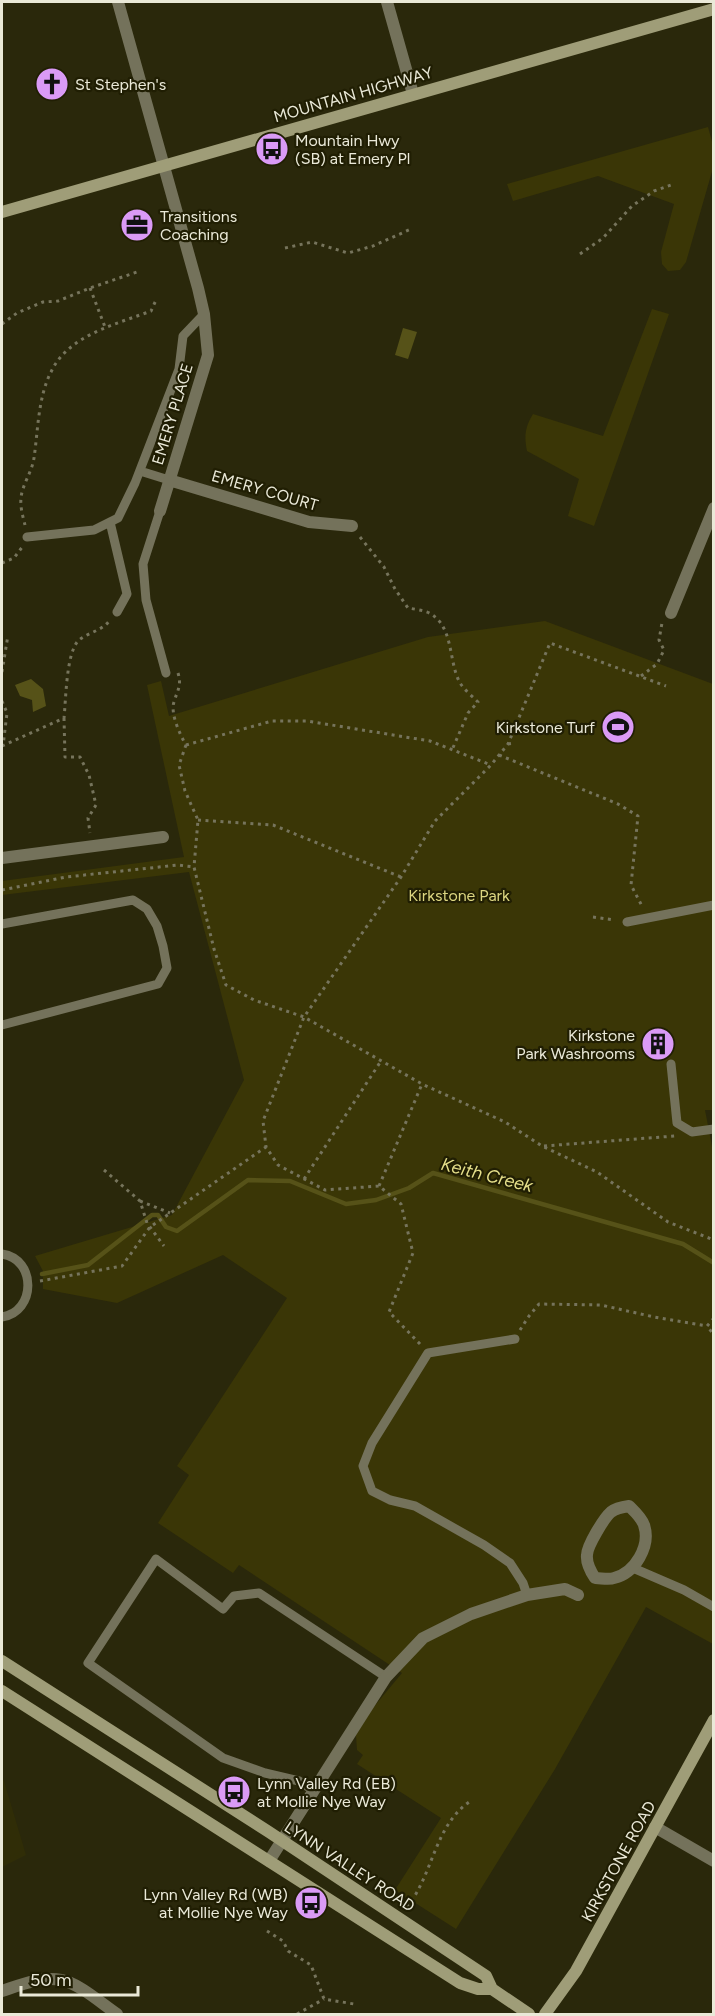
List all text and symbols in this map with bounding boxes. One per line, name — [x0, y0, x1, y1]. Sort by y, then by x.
street label: MOUNTAIN HIGHWAY — [271, 63, 435, 126]
church icon: St Stephen's — [34, 66, 70, 102]
place label: St Stephen's — [75, 75, 166, 94]
bus stop icon: Mountain Hwy (SB) at Emery Pl — [254, 131, 290, 167]
place label: Mountain Hwy (SB) at Emery Pl — [295, 131, 410, 168]
office icon: Transitions Coaching — [119, 207, 155, 243]
place label: Transitions Coaching — [160, 207, 237, 244]
street label: EMERY PLACE — [148, 361, 197, 467]
street label: EMERY COURT — [209, 466, 321, 515]
sports icon: Kirkstone Turf — [600, 709, 636, 745]
place label: Kirkstone Turf — [496, 718, 595, 737]
park label: Kirkstone Park — [408, 886, 510, 905]
place label: Kirkstone Park Washrooms — [516, 1026, 635, 1063]
building icon: Kirkstone Park Washrooms — [640, 1026, 676, 1062]
water label: Keith Creek — [439, 1153, 536, 1197]
bus stop icon: Lynn Valley Rd (EB) at Mollie Nye Way — [216, 1774, 252, 1810]
place label: Lynn Valley Rd (EB) at Mollie Nye Way — [257, 1774, 396, 1811]
street label: KIRKSTONE ROAD — [577, 1798, 659, 1925]
street label: LYNN VALLEY ROAD — [281, 1817, 419, 1916]
place label: Lynn Valley Rd (WB) at Mollie Nye Way — [143, 1885, 289, 1922]
bus stop icon: Lynn Valley Rd (WB) at Mollie Nye Way — [293, 1885, 329, 1921]
scale bar — [21, 1959, 138, 1997]
text: 50 m — [30, 1969, 72, 1991]

